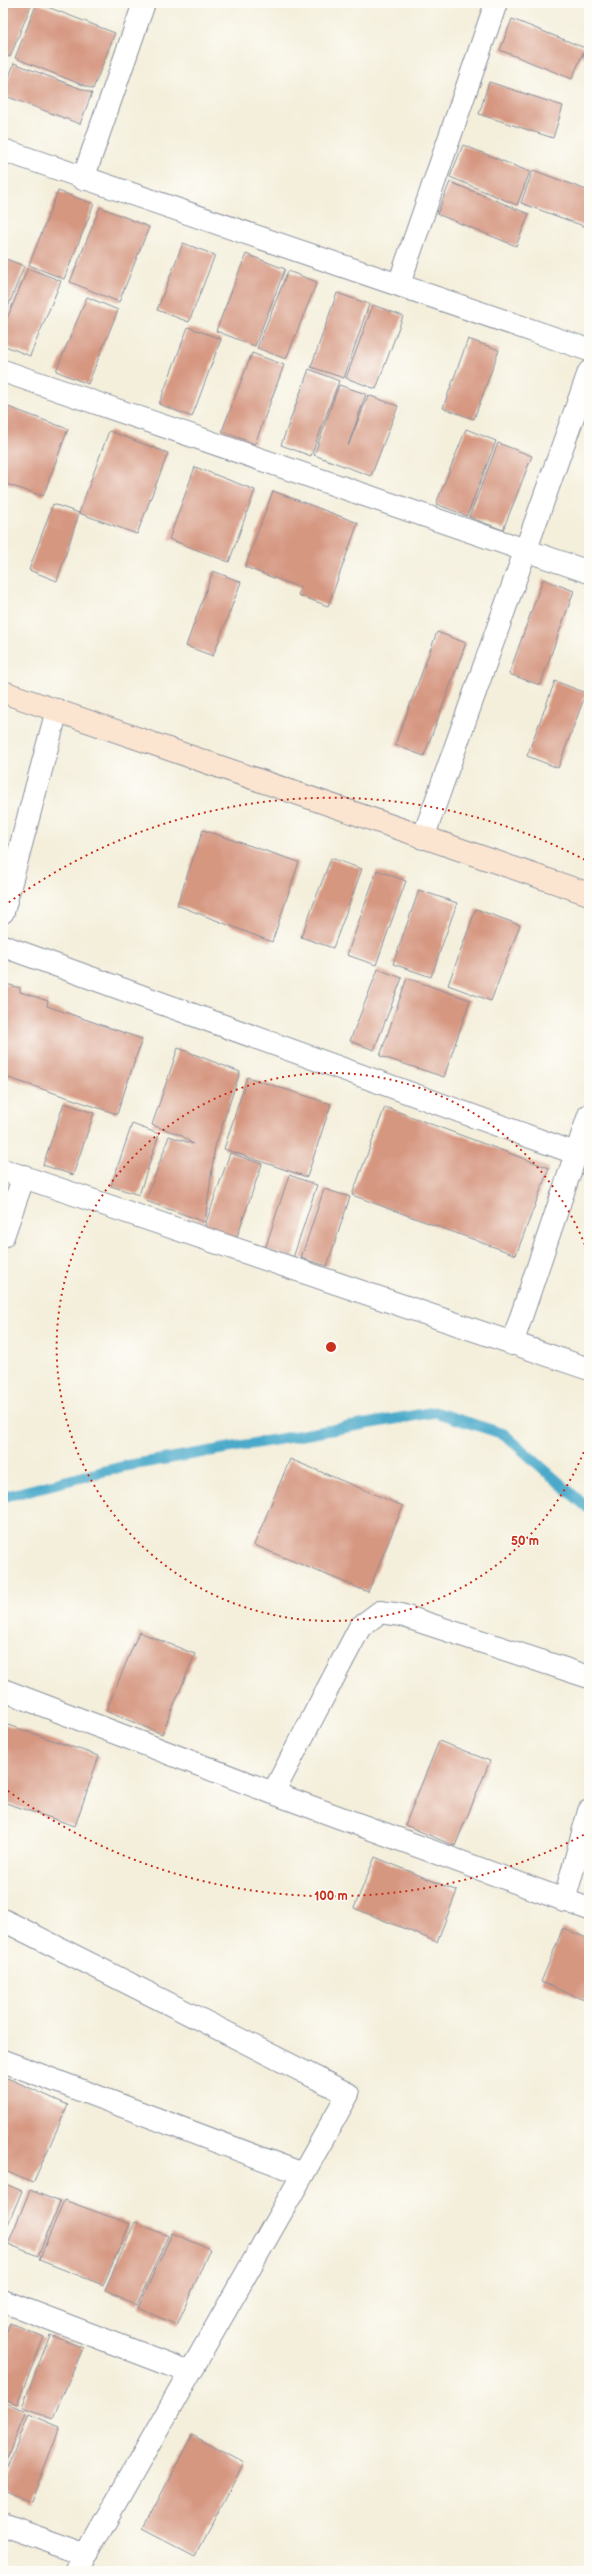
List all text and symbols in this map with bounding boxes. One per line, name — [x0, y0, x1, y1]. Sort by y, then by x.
centre of rings — [324, 1340, 338, 1354]
text: 50 m — [511, 1534, 539, 1549]
text: 100 m — [314, 1889, 348, 1904]

